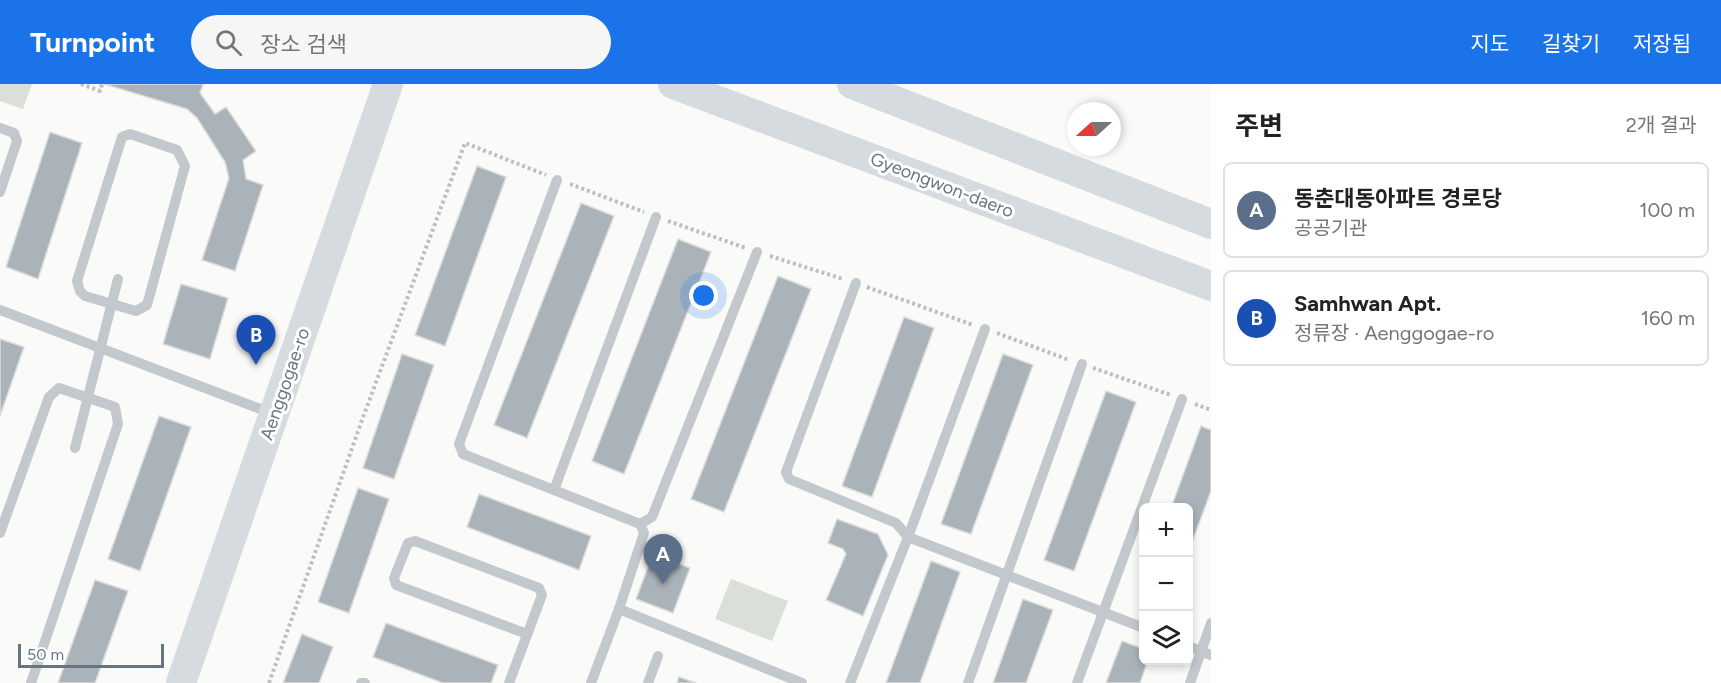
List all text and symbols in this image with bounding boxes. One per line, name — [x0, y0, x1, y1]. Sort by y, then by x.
search box — [191, 15, 611, 69]
text: Turnpoint — [30, 25, 155, 59]
icon: search — [212, 26, 245, 59]
text: 장소 검색 — [260, 31, 347, 58]
text: 지도 — [1470, 31, 1509, 56]
text: 길찾기 — [1542, 31, 1600, 56]
text: 저장됨 — [1633, 31, 1691, 56]
north arrow — [1067, 102, 1121, 156]
text: 주변 — [1235, 110, 1283, 142]
text: 2개 결과 — [1626, 113, 1697, 137]
street label: Gyeongwon-daero — [867, 148, 1017, 222]
text: 동춘대동아파트 경로당 — [1294, 185, 1502, 212]
text: A — [1249, 198, 1264, 222]
text: 100 m — [1639, 198, 1695, 222]
text: 공공기관 — [1294, 216, 1368, 240]
your location — [689, 281, 718, 310]
text: Samhwan Apt. — [1294, 290, 1441, 317]
text: B — [1250, 306, 1263, 330]
text: 160 m — [1641, 306, 1695, 330]
pin: B — [236, 316, 276, 365]
text: 정류장 · Aenggogae-ro — [1294, 321, 1494, 345]
street label: Aenggogae-ro — [256, 325, 314, 443]
map controls — [1139, 503, 1193, 665]
button: + — [1139, 503, 1193, 557]
pin: A — [644, 534, 682, 584]
button: − — [1139, 557, 1193, 611]
button: layers — [1139, 611, 1193, 665]
scale bar — [18, 641, 164, 668]
text: 50 m — [27, 645, 64, 664]

